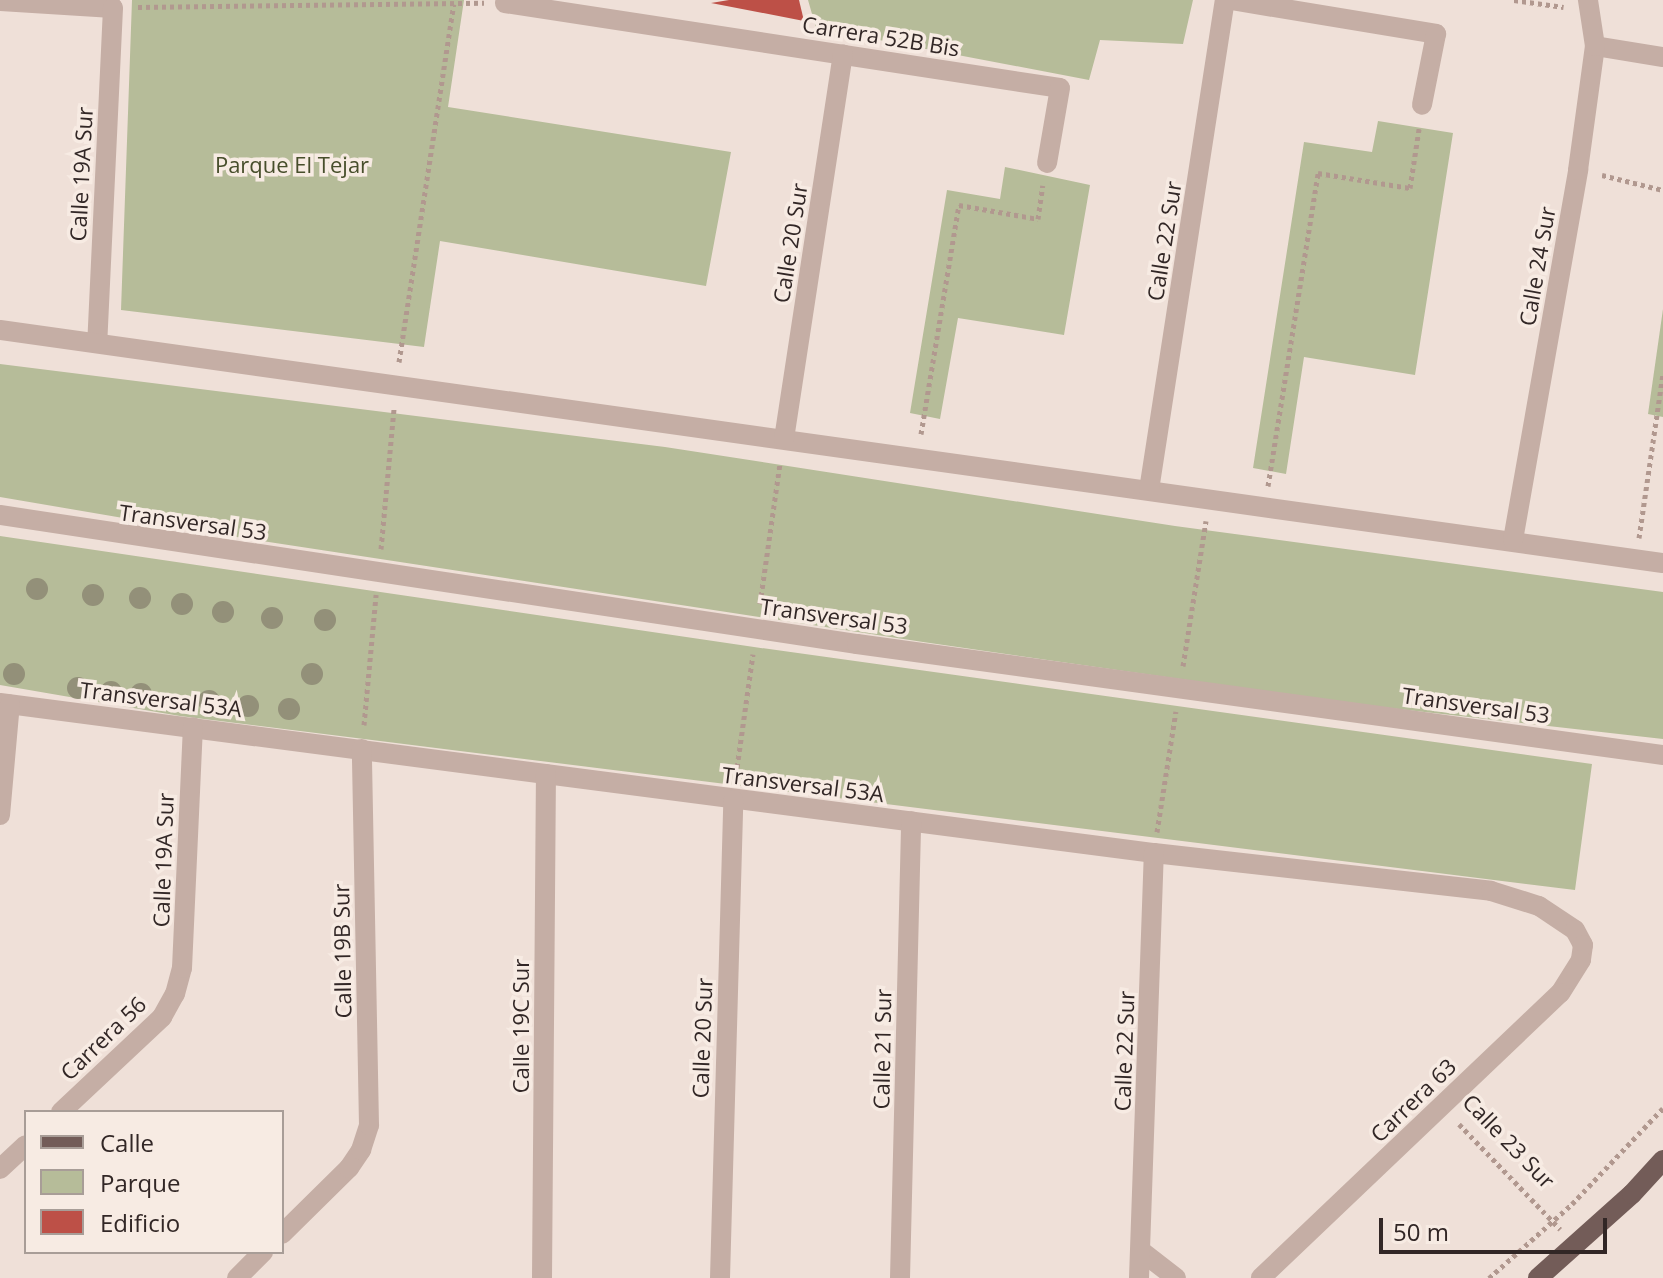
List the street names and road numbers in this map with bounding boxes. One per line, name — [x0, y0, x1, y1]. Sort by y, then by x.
street label: Carrera 52B Bis — [801, 11, 961, 61]
street label: Calle 19A Sur — [64, 106, 98, 242]
street label: Calle 22 Sur — [1142, 179, 1186, 303]
street label: Calle 20 Sur — [768, 181, 812, 305]
street label: Calle 24 Sur — [1514, 204, 1560, 328]
street label: Transversal 53 — [117, 499, 269, 545]
street label: Transversal 53 — [758, 593, 910, 639]
street label: Transversal 53A — [79, 676, 243, 722]
street label: Transversal 53 — [1400, 682, 1552, 728]
street label: Transversal 53A — [721, 761, 885, 807]
street label: Calle 19A Sur — [147, 792, 179, 928]
street label: Calle 19B Sur — [328, 883, 356, 1019]
street label: Calle 19C Sur — [508, 959, 534, 1093]
street label: Calle 20 Sur — [687, 977, 717, 1099]
street label: Calle 21 Sur — [868, 988, 896, 1110]
street label: Calle 22 Sur — [1109, 990, 1139, 1112]
street label: Carrera 56 — [55, 991, 151, 1085]
street label: Carrera 63 — [1365, 1053, 1461, 1147]
street label: Calle 23 Sur — [1458, 1088, 1560, 1194]

